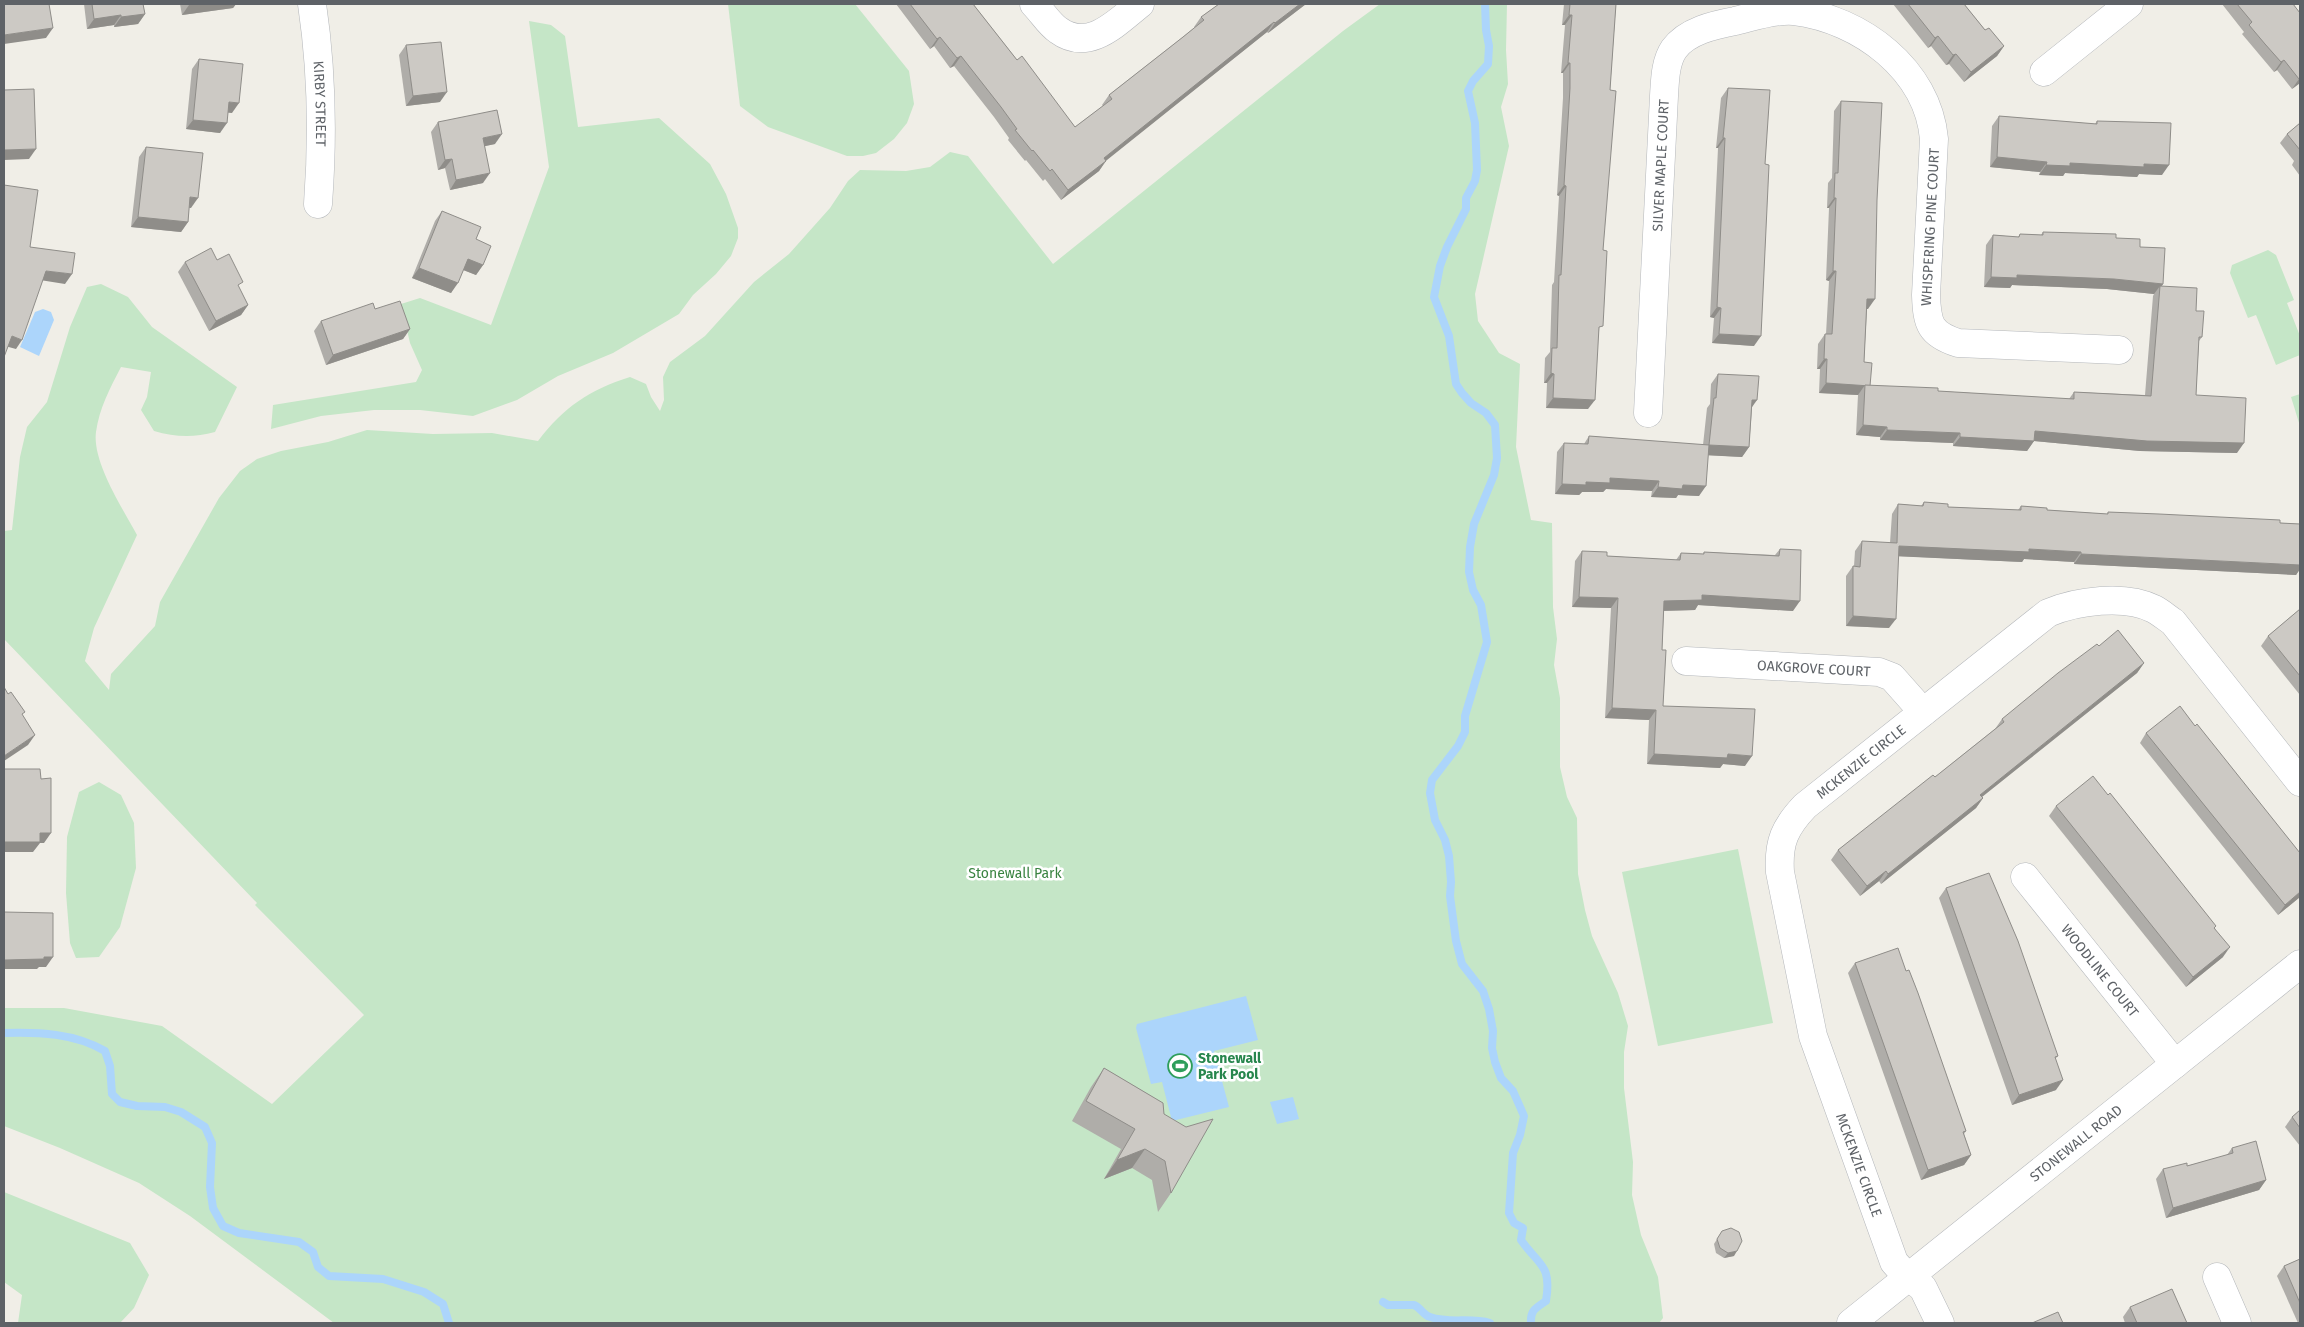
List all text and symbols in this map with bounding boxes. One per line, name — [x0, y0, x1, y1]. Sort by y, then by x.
street label: KIRBY STREET — [309, 60, 329, 147]
street label: SILVER MAPLE COURT — [1649, 98, 1673, 232]
street label: WHISPERING PINE COURT — [1918, 147, 1943, 306]
street label: OAKGROVE COURT — [1757, 657, 1872, 681]
street label: MCKENZIE CIRCLE — [1813, 721, 1909, 803]
park label: Stonewall Park — [968, 865, 1062, 882]
street label: WOODLINE COURT — [2057, 921, 2142, 1021]
place label: Stonewall Park Pool — [1198, 1050, 1262, 1083]
sports icon: Stonewall Park Pool — [1167, 1053, 1193, 1079]
street label: STONEWALL ROAD — [2027, 1102, 2126, 1186]
street label: MCKENZIE CIRCLE — [1832, 1111, 1885, 1219]

